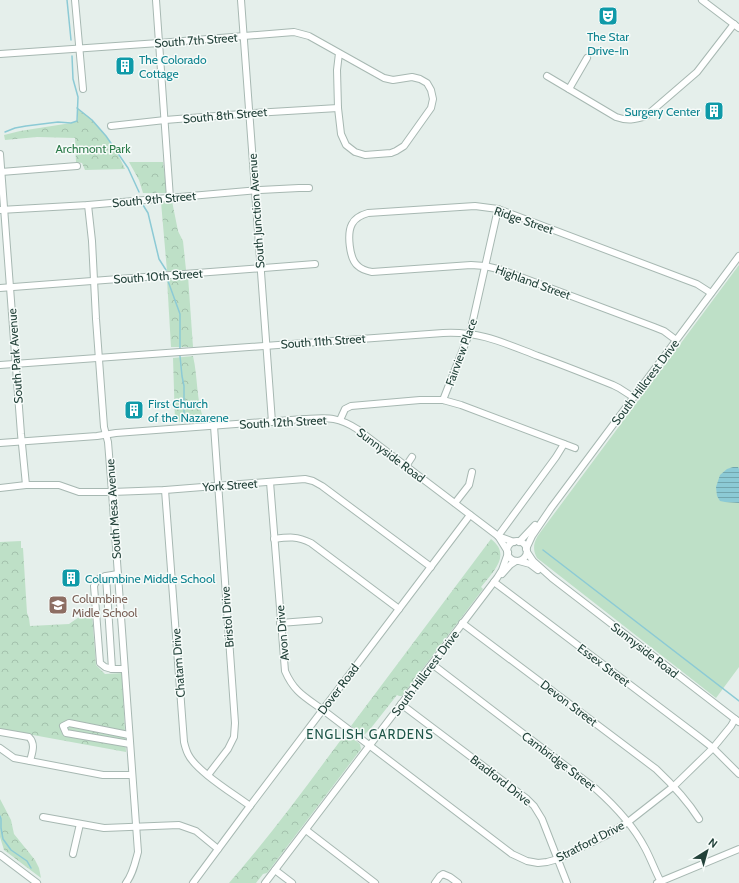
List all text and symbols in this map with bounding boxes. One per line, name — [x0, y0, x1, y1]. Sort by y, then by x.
theatre icon: The Star Drive-In — [597, 5, 619, 27]
place label: The Star Drive-In — [587, 29, 629, 58]
street label: South 7th Street — [154, 30, 238, 50]
place label: The Colorado Cottage — [139, 52, 207, 81]
building icon: The Colorado Cottage — [114, 55, 136, 77]
building icon: Surgery Center — [703, 100, 725, 122]
street label: South 8th Street — [182, 104, 268, 126]
place label: Surgery Center — [624, 104, 700, 119]
park label: Archmont Park — [55, 141, 131, 156]
street label: South Junction Avenue — [245, 153, 267, 269]
street label: South 9th Street — [111, 188, 197, 210]
street label: Ridge Street — [492, 203, 556, 237]
street label: Highland Street — [493, 261, 573, 303]
street label: South 10th Street — [113, 265, 203, 287]
street label: South Park Avenue — [4, 308, 26, 404]
street label: Fairview Place — [442, 316, 480, 388]
street label: South 11th Street — [280, 331, 366, 351]
street label: South Hillcrest Drive — [608, 336, 682, 428]
place label: First Church of the Nazarene — [148, 396, 229, 425]
building icon: First Church of the Nazarene — [123, 399, 145, 421]
street label: South 12th Street — [239, 412, 327, 432]
street label: Sunnyside Road — [354, 424, 428, 486]
street label: South Mesa Avenue — [102, 458, 124, 560]
street label: York Street — [201, 476, 258, 494]
building icon: Columbine Middle School — [60, 567, 82, 589]
place label: Columbine Middle School — [85, 571, 215, 586]
street label: Bristol Drive — [217, 586, 237, 648]
place label: Columbine Midle School — [72, 591, 138, 620]
school or university icon: Columbine Midle School — [47, 594, 69, 616]
street label: Avon Drive — [272, 605, 292, 661]
street label: Sunnyside Road — [608, 619, 682, 681]
street label: South Hillcrest Drive — [388, 627, 462, 719]
street label: Chatam Drive — [168, 628, 188, 698]
street label: Essex Street — [575, 640, 633, 690]
street label: Dover Road — [314, 661, 362, 717]
street label: Devon Street — [538, 677, 600, 729]
district label: ENGLISH GARDENS — [306, 726, 434, 742]
street label: Cambridge Street — [519, 728, 599, 794]
street label: Bradford Drive — [467, 751, 535, 809]
street label: Stratford Drive — [553, 817, 627, 865]
north arrow — [687, 831, 727, 871]
text: N — [706, 835, 720, 851]

